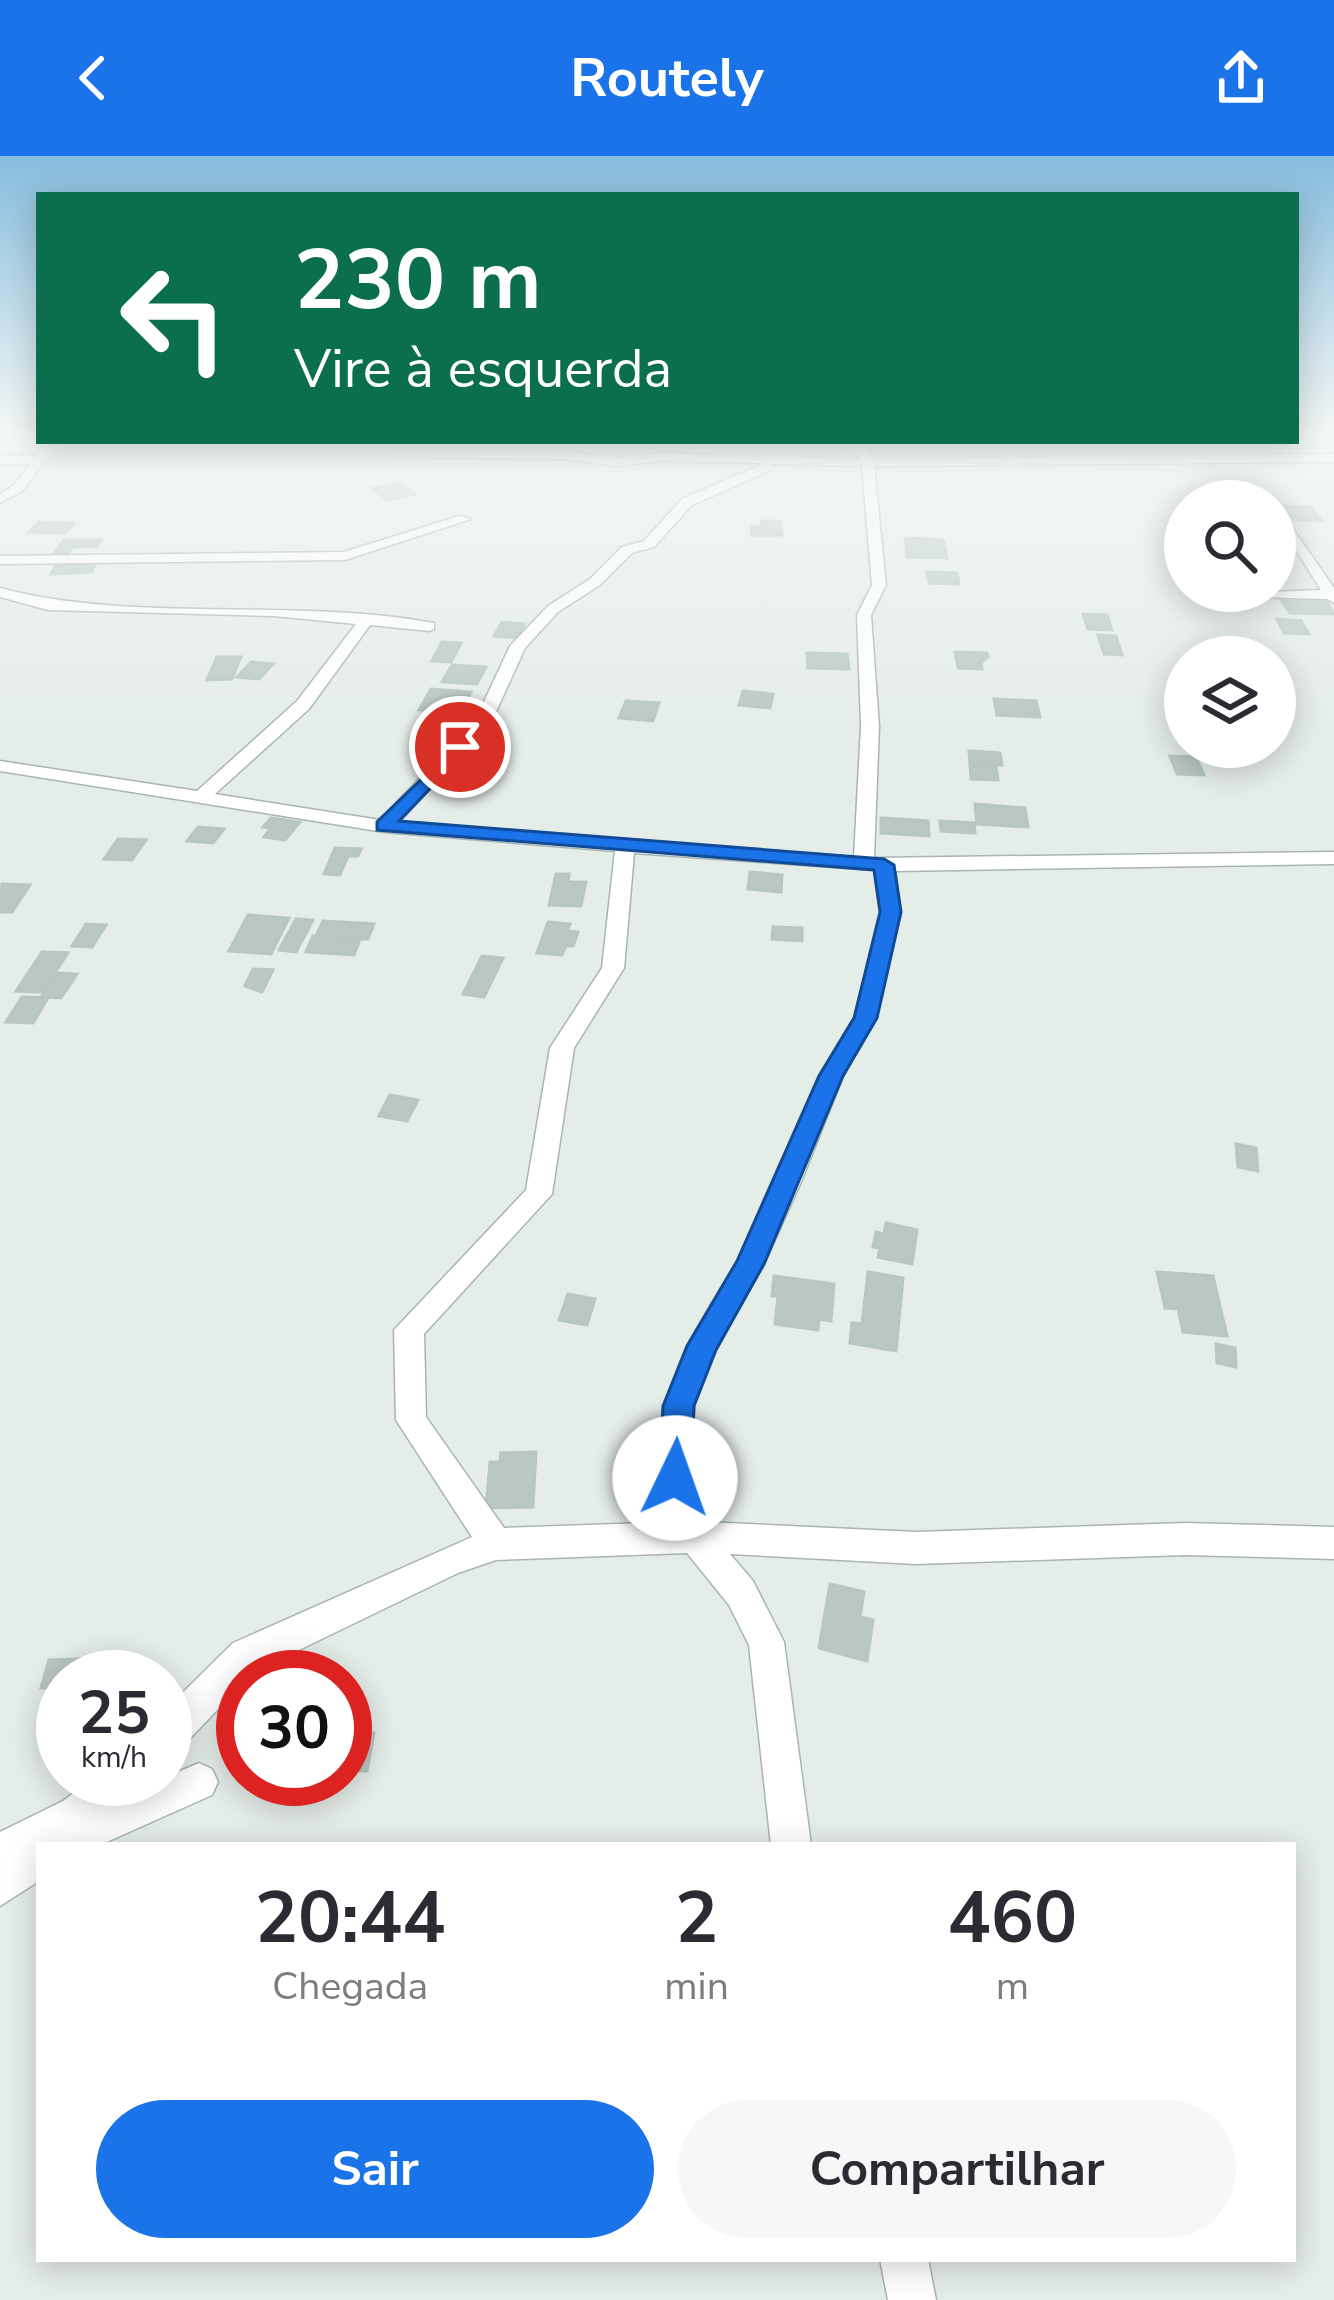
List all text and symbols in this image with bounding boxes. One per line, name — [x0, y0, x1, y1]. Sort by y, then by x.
text: Routely — [570, 41, 764, 115]
icon: back — [60, 45, 126, 111]
icon: share — [1208, 45, 1274, 111]
text: 230 m — [294, 223, 542, 338]
icon: left — [96, 240, 252, 396]
text: Vire à esquerda — [294, 332, 672, 406]
map controls — [1164, 480, 1296, 768]
button: search — [1164, 480, 1296, 612]
button: layers — [1164, 636, 1296, 768]
pin — [409, 696, 511, 798]
icon: arrive — [427, 714, 493, 780]
position arrow — [612, 1415, 738, 1541]
speed limit sign: 30 — [216, 1650, 372, 1806]
text: 25 — [78, 1672, 150, 1754]
text: km/h — [81, 1737, 147, 1778]
text: 20:44 — [255, 1869, 445, 1967]
text: 2 — [675, 1869, 718, 1967]
text: 460 — [948, 1869, 1077, 1967]
text: Chegada — [272, 1960, 428, 2013]
text: min — [664, 1960, 729, 2013]
text: m — [996, 1960, 1029, 2013]
button: Sair — [96, 2100, 654, 2238]
button: Compartilhar — [678, 2100, 1236, 2238]

